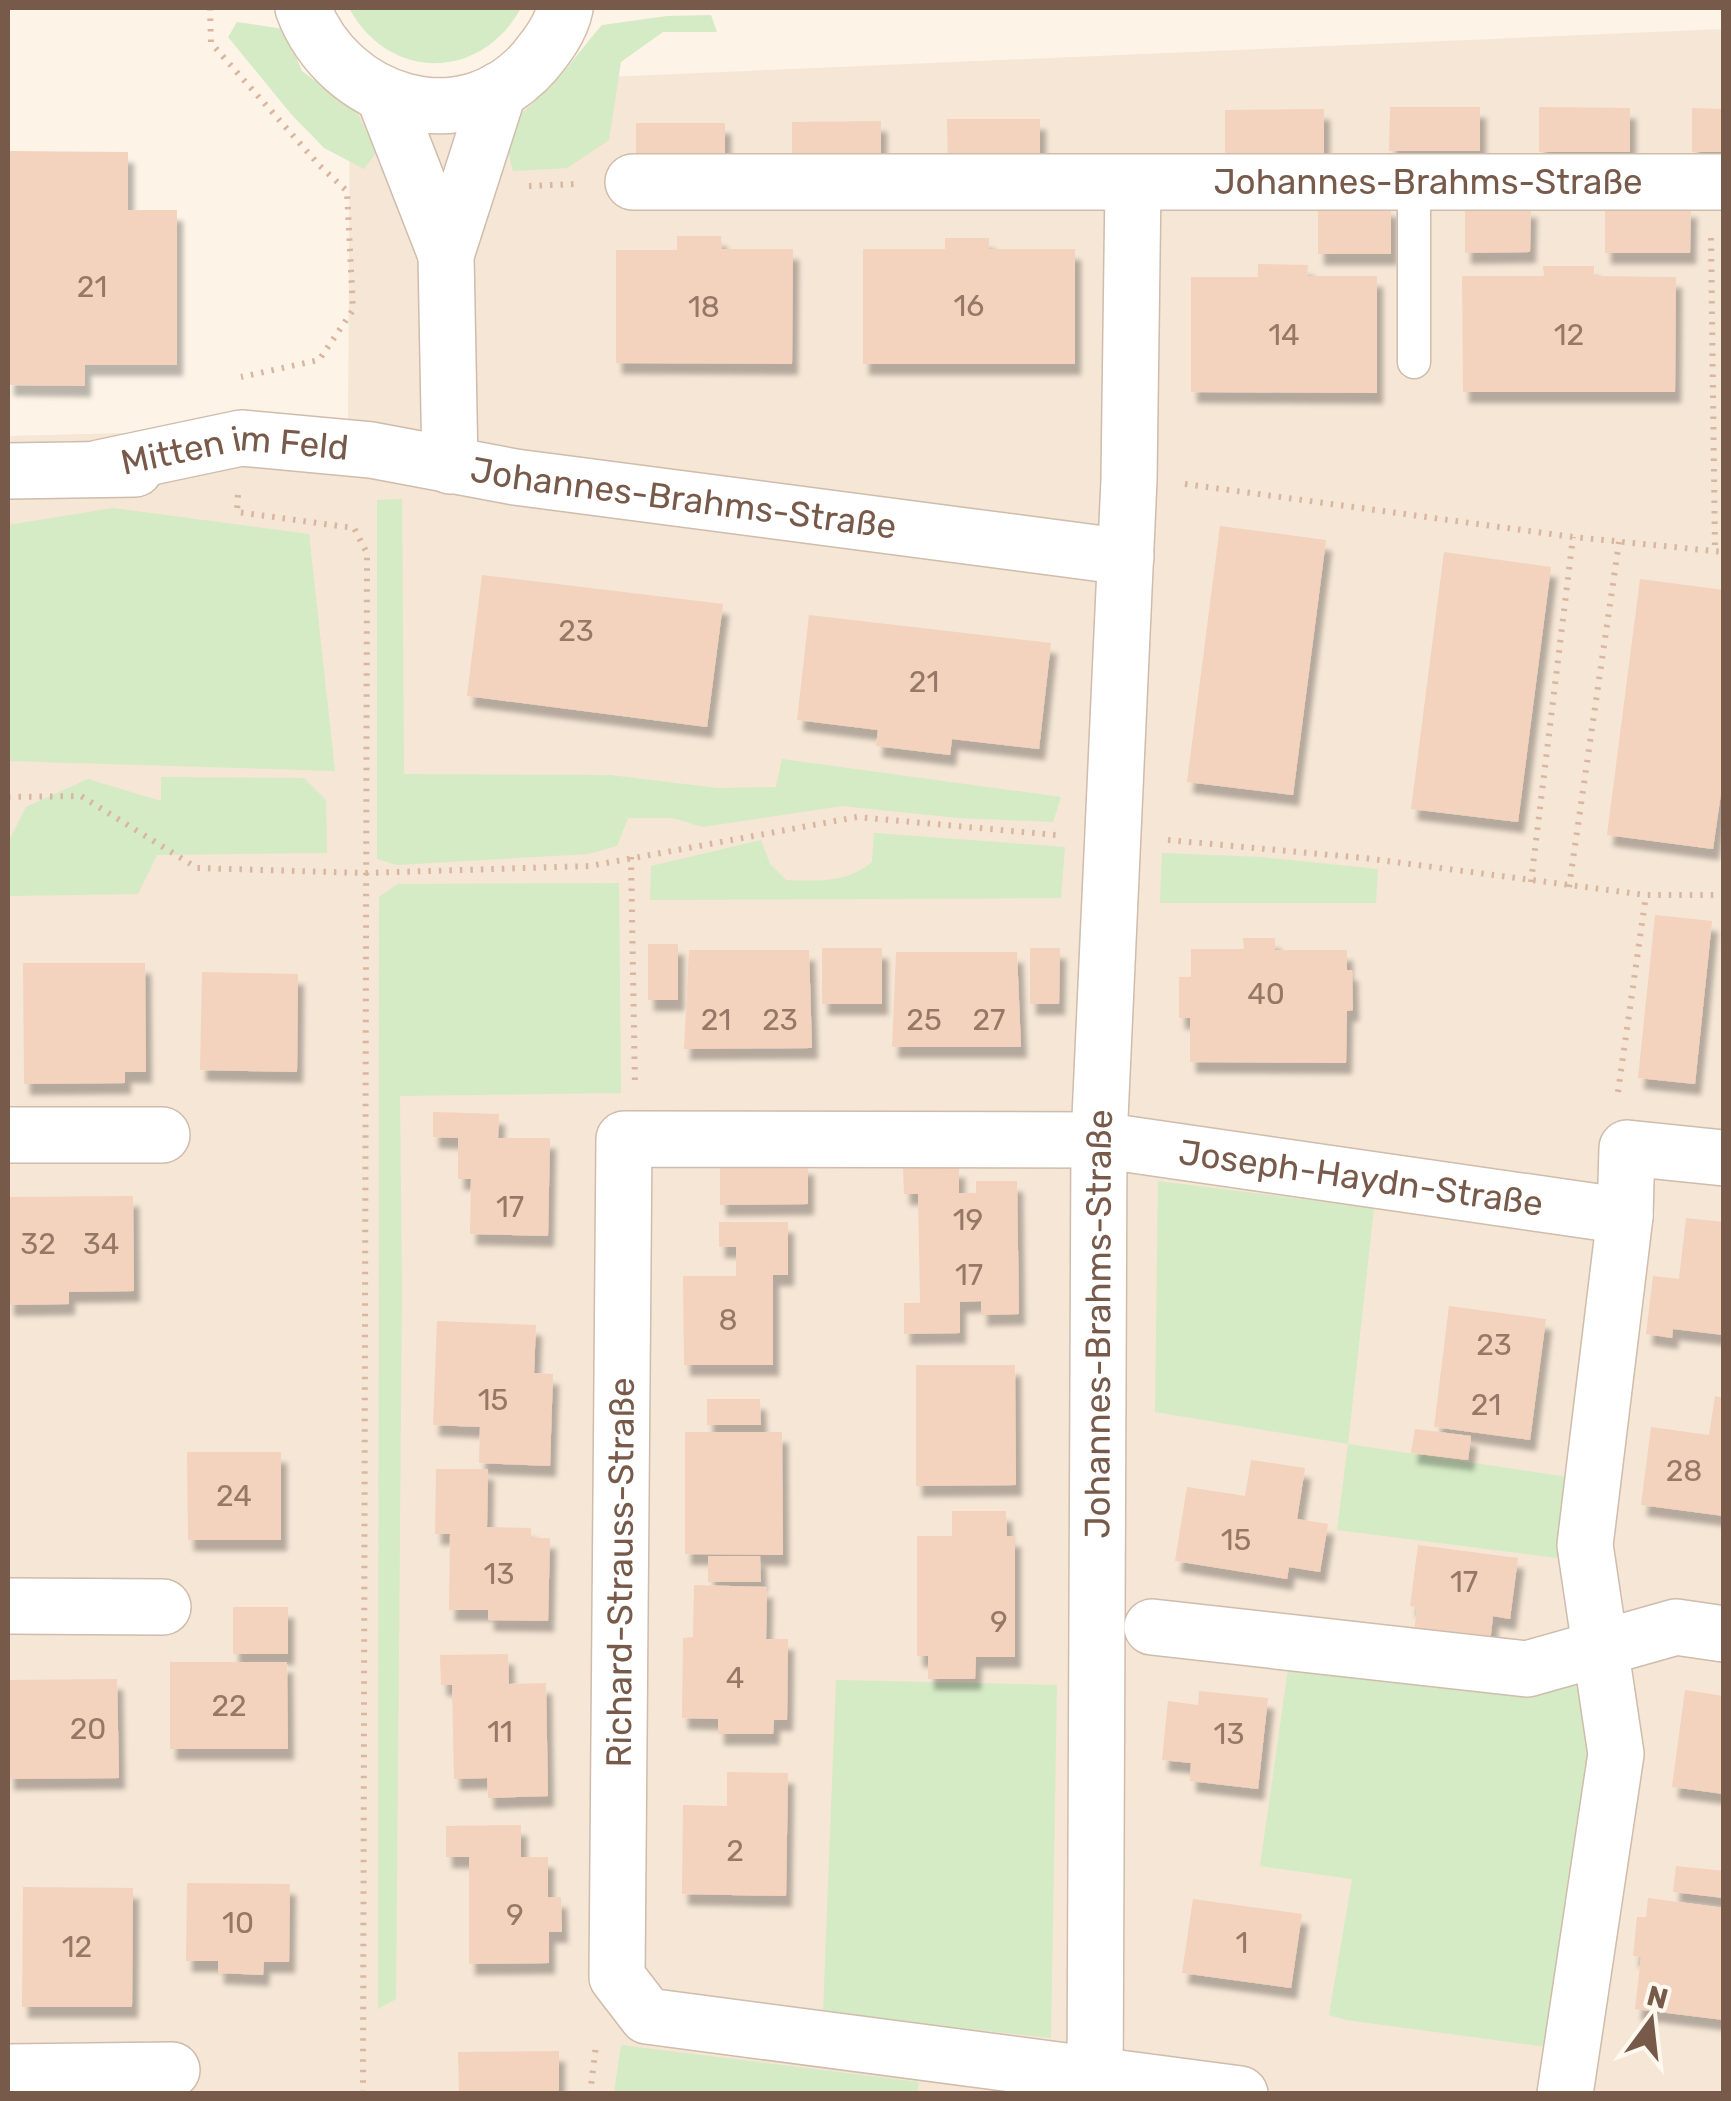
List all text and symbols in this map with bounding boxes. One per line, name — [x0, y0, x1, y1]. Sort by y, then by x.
street label: Johannes-Brahms-Straße — [1213, 161, 1643, 203]
house number: 21 — [77, 269, 107, 305]
house number: 16 — [954, 288, 984, 324]
house number: 18 — [688, 289, 720, 325]
house number: 14 — [1268, 317, 1300, 353]
house number: 12 — [1554, 317, 1584, 353]
street label: Mitten im Feld — [117, 417, 350, 484]
street label: Johannes-Brahms-Straße — [467, 448, 899, 548]
house number: 23 — [558, 613, 594, 649]
house number: 21 — [909, 664, 939, 700]
house number: 40 — [1247, 976, 1285, 1012]
house number: 21 — [701, 1002, 731, 1038]
house number: 23 — [762, 1002, 798, 1038]
house number: 25 — [906, 1002, 942, 1038]
house number: 27 — [973, 1002, 1006, 1038]
street label: Johannes-Brahms-Straße — [1076, 1108, 1121, 1539]
street label: Joseph-Haydn-Straße — [1176, 1131, 1546, 1225]
house number: 17 — [496, 1189, 524, 1225]
house number: 19 — [953, 1202, 983, 1238]
house number: 32 — [20, 1226, 56, 1262]
house number: 34 — [83, 1226, 119, 1262]
house number: 17 — [955, 1257, 983, 1293]
house number: 8 — [718, 1302, 738, 1338]
house number: 23 — [1476, 1327, 1512, 1363]
street label: Richard-Strauss-Straße — [598, 1377, 643, 1768]
house number: 15 — [478, 1382, 508, 1418]
house number: 21 — [1471, 1387, 1501, 1423]
house number: 28 — [1666, 1453, 1702, 1489]
house number: 24 — [216, 1478, 252, 1514]
house number: 15 — [1221, 1522, 1251, 1558]
house number: 13 — [484, 1556, 514, 1592]
house number: 17 — [1450, 1564, 1478, 1600]
house number: 9 — [990, 1604, 1008, 1640]
house number: 4 — [726, 1660, 744, 1696]
house number: 22 — [211, 1688, 247, 1724]
house number: 20 — [70, 1711, 106, 1747]
house number: 11 — [487, 1714, 513, 1750]
house number: 13 — [1214, 1716, 1244, 1752]
house number: 2 — [726, 1833, 744, 1869]
house number: 9 — [506, 1897, 524, 1933]
house number: 10 — [222, 1905, 254, 1941]
house number: 1 — [1236, 1925, 1248, 1961]
house number: 12 — [62, 1929, 92, 1965]
north arrow — [1601, 1971, 1701, 2071]
text: N — [1643, 1979, 1671, 2016]

